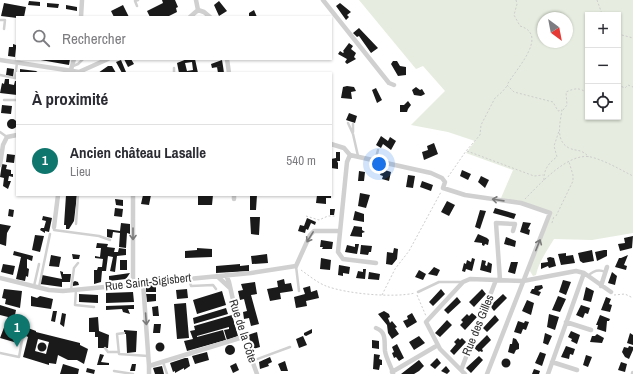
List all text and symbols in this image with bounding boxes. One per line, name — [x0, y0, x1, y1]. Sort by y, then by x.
north arrow — [537, 12, 573, 48]
map controls — [585, 12, 621, 120]
button: + — [585, 12, 621, 48]
search box — [16, 16, 332, 60]
icon: search — [30, 27, 52, 49]
text: Rechercher — [62, 28, 126, 49]
button: − — [585, 48, 621, 84]
button: locate — [585, 84, 621, 120]
text: À proximité — [32, 87, 108, 110]
text: Ancien château Lasalle — [70, 142, 206, 163]
text: 1 — [42, 152, 48, 169]
text: 540 m — [286, 152, 316, 169]
your location — [369, 154, 389, 174]
text: Lieu — [70, 163, 91, 180]
one-way arrow — [492, 196, 505, 204]
one-way arrow — [129, 227, 137, 240]
one-way arrow — [306, 231, 314, 243]
one-way arrow — [534, 239, 542, 251]
street label: Rue Saint-Sigisbert — [104, 269, 192, 294]
street label: Rue des Gilles — [458, 292, 498, 358]
street label: Rue de la Côte — [225, 297, 261, 365]
one-way arrow — [142, 312, 149, 325]
pin: 1 — [4, 314, 30, 347]

